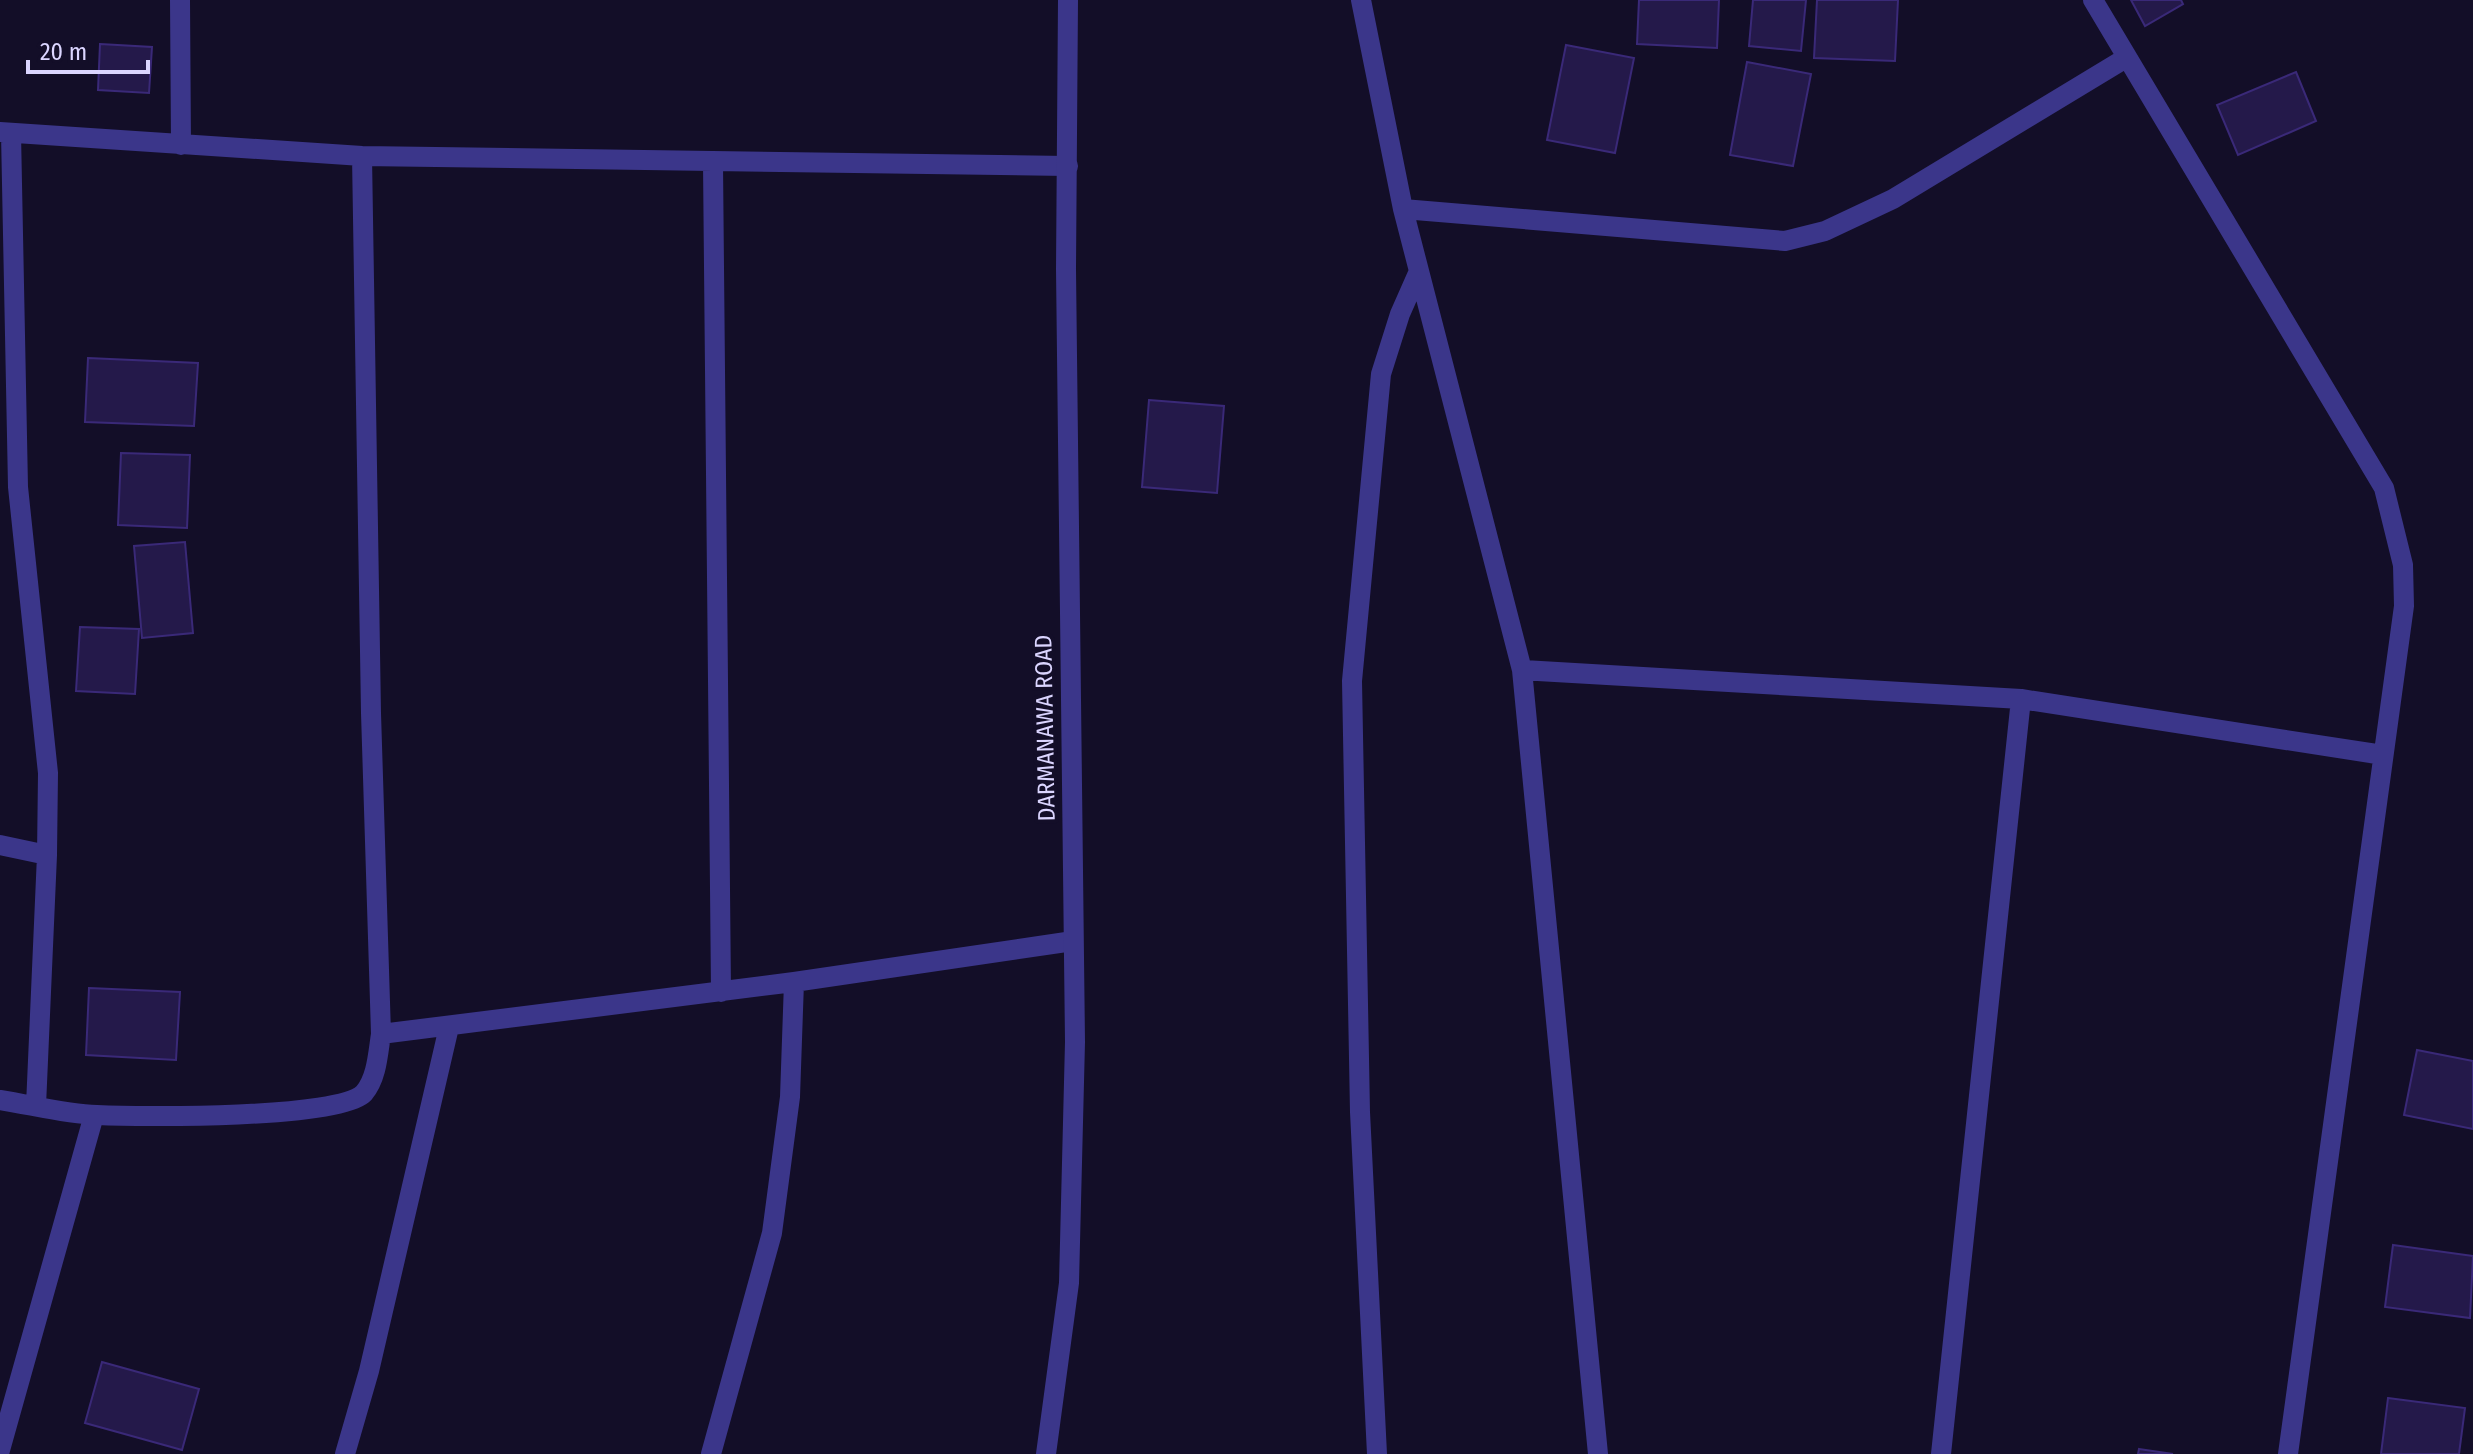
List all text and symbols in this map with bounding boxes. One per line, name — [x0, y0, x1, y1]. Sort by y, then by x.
scale bar — [28, 24, 148, 74]
text: 20 m — [40, 38, 87, 66]
street label: DARMANAWA ROAD — [1029, 634, 1061, 822]

